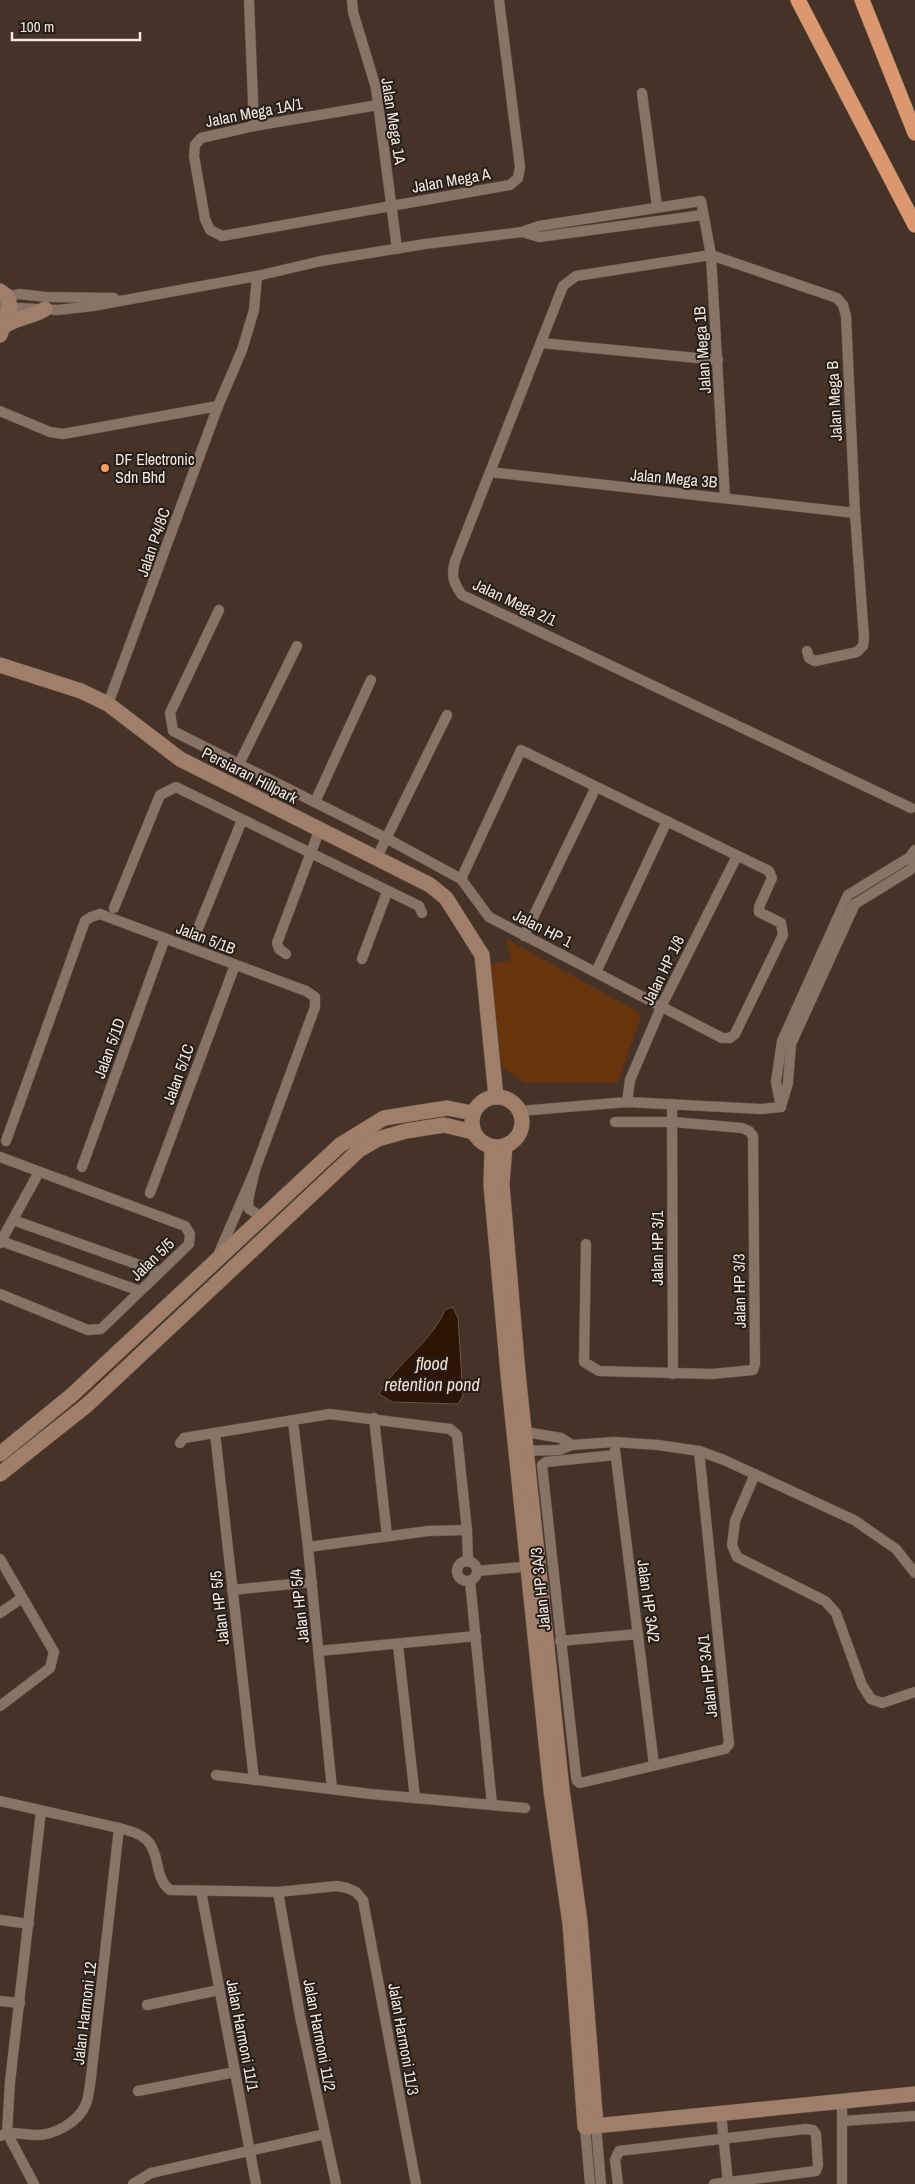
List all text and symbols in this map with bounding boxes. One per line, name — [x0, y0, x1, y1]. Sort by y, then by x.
scale bar — [12, 10, 140, 42]
text: 100 m — [20, 16, 54, 37]
street label: Jalan Mega 1A — [376, 76, 412, 166]
street label: Jalan Mega 1A/1 — [204, 92, 305, 132]
street label: Jalan Mega A — [410, 162, 492, 198]
street label: Jalan Mega 1B — [688, 305, 716, 394]
street label: Jalan Mega B — [821, 360, 847, 442]
place label: DF Electronic Sdn Bhd — [115, 448, 195, 488]
marker: DF Electronic Sdn Bhd — [99, 462, 111, 474]
street label: Jalan Mega 3B — [629, 463, 719, 493]
street label: Jalan P4/8C — [131, 505, 175, 579]
street label: Jalan Mega 2/1 — [470, 573, 561, 631]
street label: Persiaran Hillpark — [198, 741, 302, 809]
street label: Jalan HP 1 — [510, 904, 577, 953]
street label: Jalan 5/1B — [173, 917, 239, 959]
street label: Jalan HP 1/8 — [637, 932, 689, 1008]
street label: Jalan 5/1D — [88, 1015, 130, 1081]
street label: Jalan 5/1C — [157, 1041, 199, 1107]
street label: Jalan HP 3/1 — [646, 1210, 668, 1285]
street label: Jalan 5/5 — [125, 1233, 179, 1285]
street label: Jalan HP 3/3 — [727, 1253, 751, 1329]
water label: flood retention pond — [384, 1351, 480, 1397]
street label: Jalan HP 3A/3 — [525, 1546, 555, 1632]
street label: Jalan HP 3A/2 — [632, 1558, 666, 1644]
street label: Jalan HP 5/4 — [284, 1568, 314, 1644]
street label: Jalan HP 5/5 — [204, 1570, 234, 1646]
street label: Jalan HP 3A/1 — [692, 1633, 722, 1719]
street label: Jalan Harmoni 12 — [67, 1960, 101, 2066]
street label: Jalan Harmoni 11/1 — [221, 1977, 265, 2094]
street label: Jalan Harmoni 11/2 — [298, 1977, 342, 2093]
street label: Jalan Harmoni 11/3 — [383, 1981, 425, 2097]

